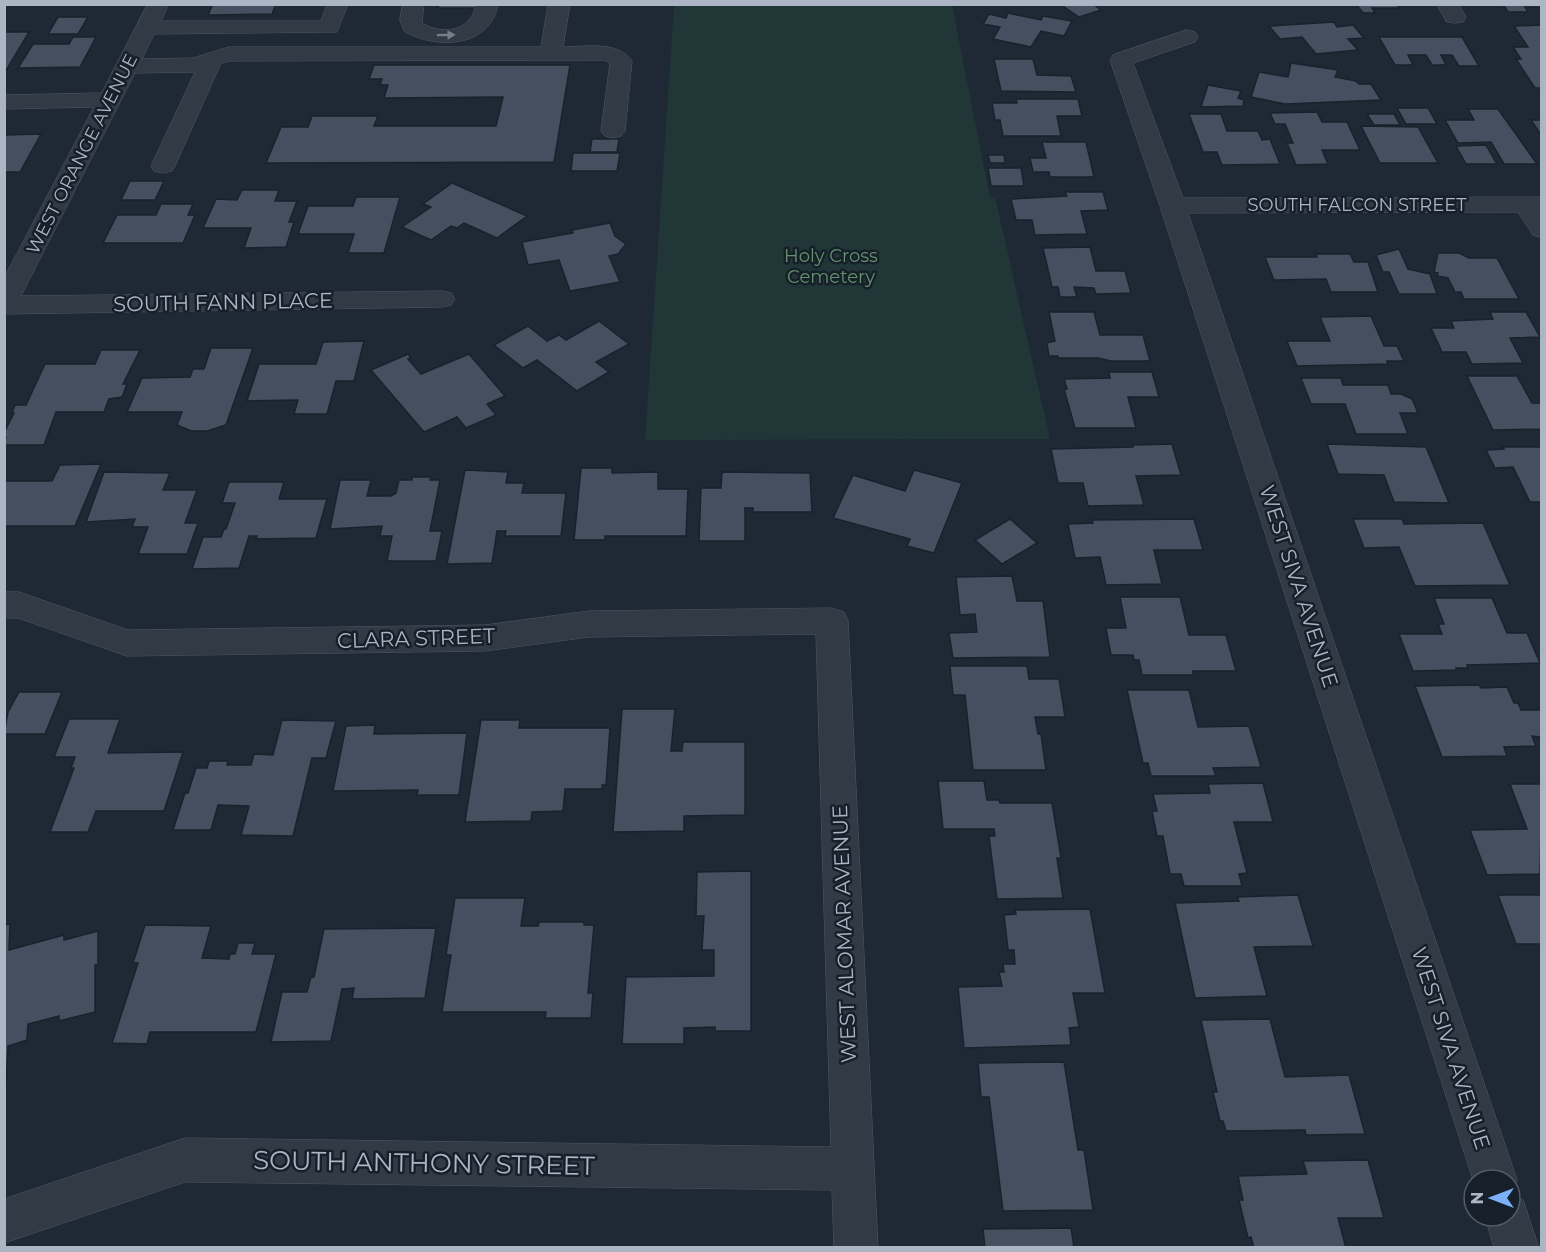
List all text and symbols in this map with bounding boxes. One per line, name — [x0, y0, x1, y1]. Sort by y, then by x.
one-way arrow — [436, 30, 455, 40]
street label: WEST ORANGE AVENUE — [22, 50, 142, 258]
street label: SOUTH FALCON STREET — [1247, 194, 1467, 216]
park label: Holy Cross Cemetery — [784, 245, 878, 288]
street label: SOUTH FANN PLACE — [113, 288, 333, 316]
street label: WEST SIVA AVENUE — [1254, 482, 1344, 690]
street label: CLARA STREET — [337, 623, 495, 653]
street label: WEST ALOMAR AVENUE — [827, 804, 861, 1064]
street label: WEST SIVA AVENUE — [1406, 944, 1496, 1152]
street label: SOUTH ANTHONY STREET — [253, 1144, 595, 1182]
north arrow — [1462, 1168, 1522, 1228]
text: N — [1468, 1192, 1487, 1204]

